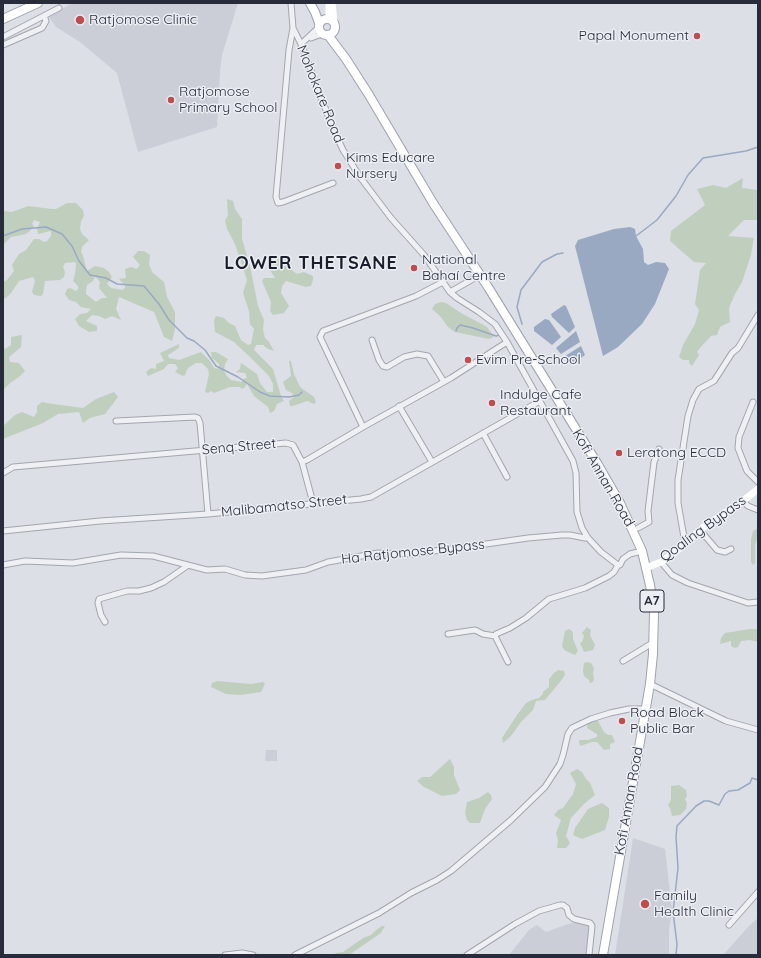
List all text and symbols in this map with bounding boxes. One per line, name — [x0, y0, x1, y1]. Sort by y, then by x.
place label: Ratjomose Clinic — [89, 12, 197, 28]
marker: Ratjomose Clinic — [74, 14, 86, 26]
place label: Papal Monument — [579, 28, 689, 44]
marker: Papal Monument — [692, 31, 702, 41]
street label: Mohokare Road — [293, 43, 347, 145]
place label: Ratjomose Primary School — [179, 84, 277, 116]
marker: Ratjomose Primary School — [166, 95, 176, 105]
place label: Kims Educare Nursery — [346, 150, 435, 182]
marker: Kims Educare Nursery — [333, 161, 343, 171]
place label: National Bahaí Centre — [422, 252, 506, 284]
district label: LOWER THETSANE — [224, 253, 398, 275]
marker: National Bahaí Centre — [409, 263, 419, 273]
place label: Evim Pre-School — [476, 352, 581, 368]
marker: Evim Pre-School — [463, 355, 473, 365]
place label: Indulge Cafe Restaurant — [500, 387, 582, 420]
marker: Indulge Cafe Restaurant — [487, 398, 497, 408]
street label: Kofi Annan Road — [568, 426, 638, 530]
street label: Senq Street — [201, 435, 277, 459]
place label: Leratong ECCD — [627, 445, 726, 461]
marker: Leratong ECCD — [614, 448, 624, 458]
street label: Malibamatso Street — [220, 491, 348, 521]
street label: Qoaling Bypass — [657, 492, 749, 566]
street label: Ha Ratjomose Bypass — [341, 536, 485, 568]
road number: A7 — [640, 590, 664, 612]
place label: Road Block Public Bar — [630, 705, 704, 738]
marker: Road Block Public Bar — [617, 716, 627, 726]
street label: Kofi Annan Road — [611, 745, 647, 857]
place label: Family Health Clinic — [654, 888, 734, 920]
marker: Family Health Clinic — [639, 898, 651, 910]

